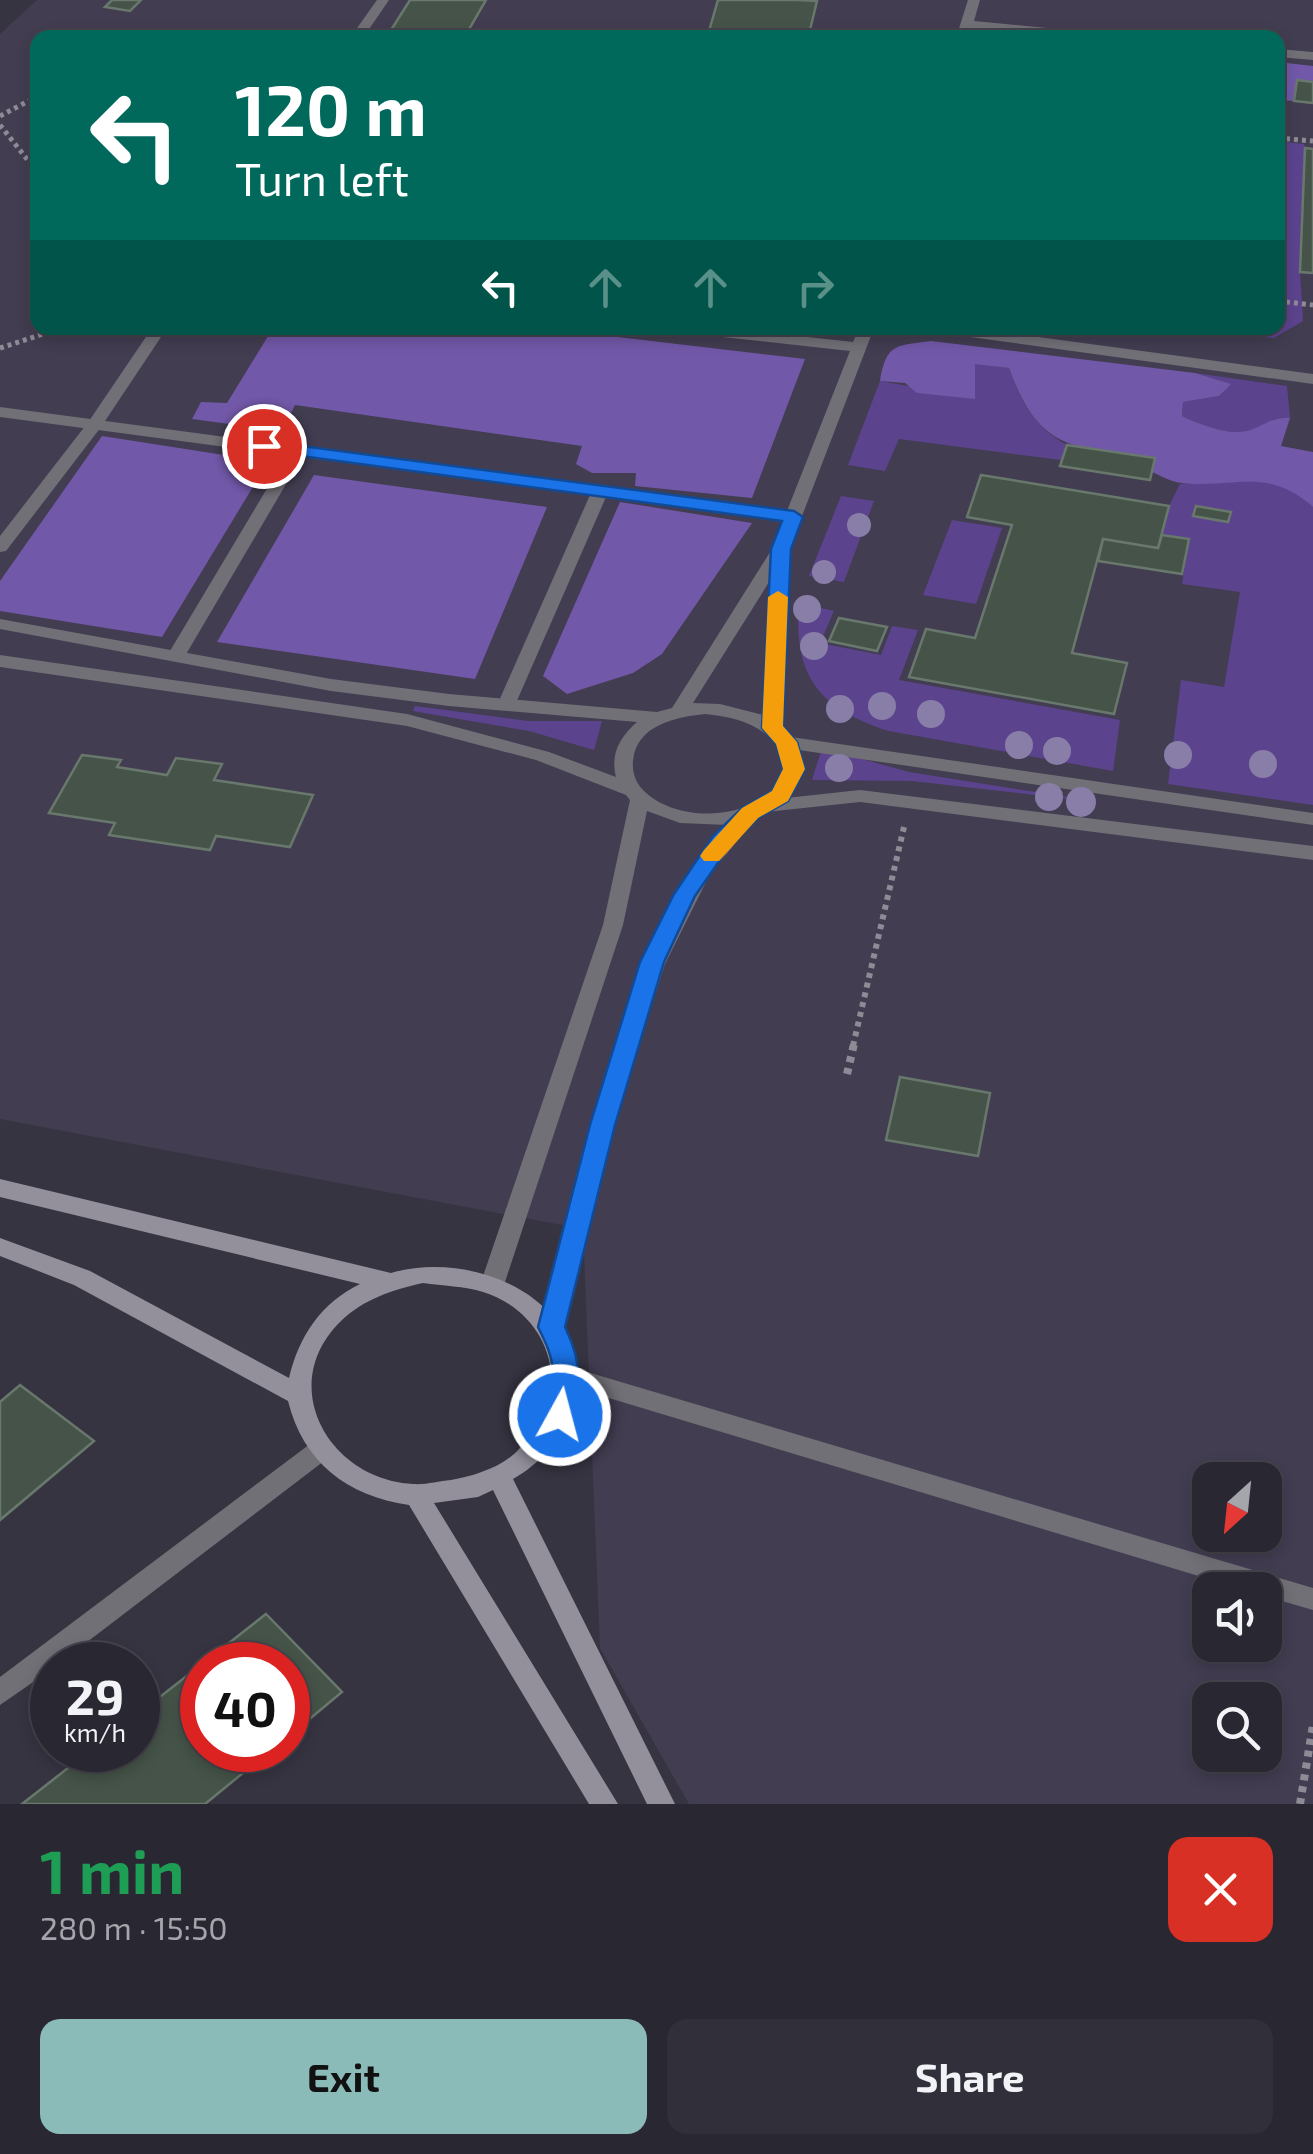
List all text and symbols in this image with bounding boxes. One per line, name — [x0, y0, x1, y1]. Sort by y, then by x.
text: 120 m — [235, 66, 427, 150]
icon: left — [70, 70, 200, 200]
text: Turn left — [235, 151, 409, 205]
icon: left — [473, 260, 528, 315]
icon: ahead — [578, 260, 633, 315]
icon: ahead — [683, 260, 738, 315]
icon: right — [788, 260, 843, 315]
pin — [222, 404, 307, 489]
icon: arrive — [237, 419, 292, 474]
position arrow — [508, 1363, 612, 1467]
north arrow — [1192, 1462, 1282, 1552]
map controls — [1192, 1462, 1282, 1772]
button: sound — [1192, 1572, 1282, 1662]
speed limit sign: 40 — [180, 1642, 310, 1772]
text: 29 — [66, 1665, 124, 1725]
button: search — [1192, 1682, 1282, 1772]
text: km/h — [64, 1717, 126, 1747]
text: 1 min — [40, 1834, 184, 1906]
button: close — [1168, 1837, 1273, 1942]
text: 280 m · 15:50 — [40, 1908, 228, 1946]
button: Exit — [40, 2019, 647, 2134]
button: Share — [667, 2019, 1273, 2134]

